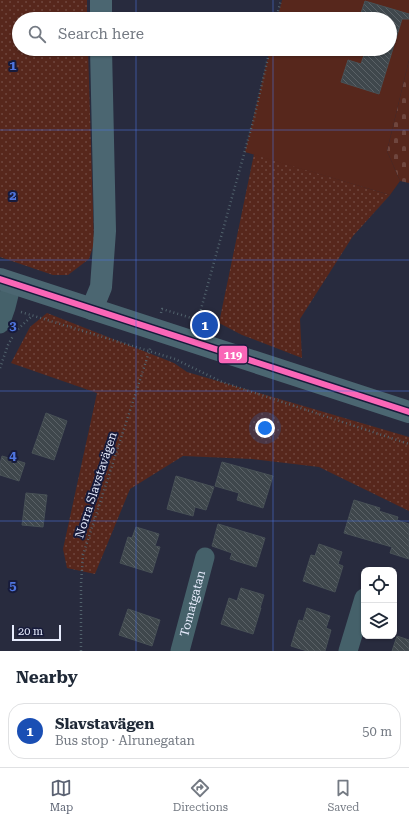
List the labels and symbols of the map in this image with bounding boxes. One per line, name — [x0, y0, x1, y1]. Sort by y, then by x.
text: 1 — [9, 58, 17, 73]
text: 2 — [9, 188, 17, 203]
pin: 1 — [192, 310, 218, 340]
text: 3 — [9, 318, 17, 333]
line badge: 119 — [218, 345, 248, 364]
text: 119 — [224, 349, 242, 362]
your location — [255, 418, 275, 438]
street label: Norra Slavstavägen — [72, 430, 120, 540]
text: 4 — [9, 448, 17, 463]
street label: Tomatgatan — [177, 569, 208, 638]
text: 5 — [9, 578, 17, 593]
scale bar — [12, 623, 61, 642]

